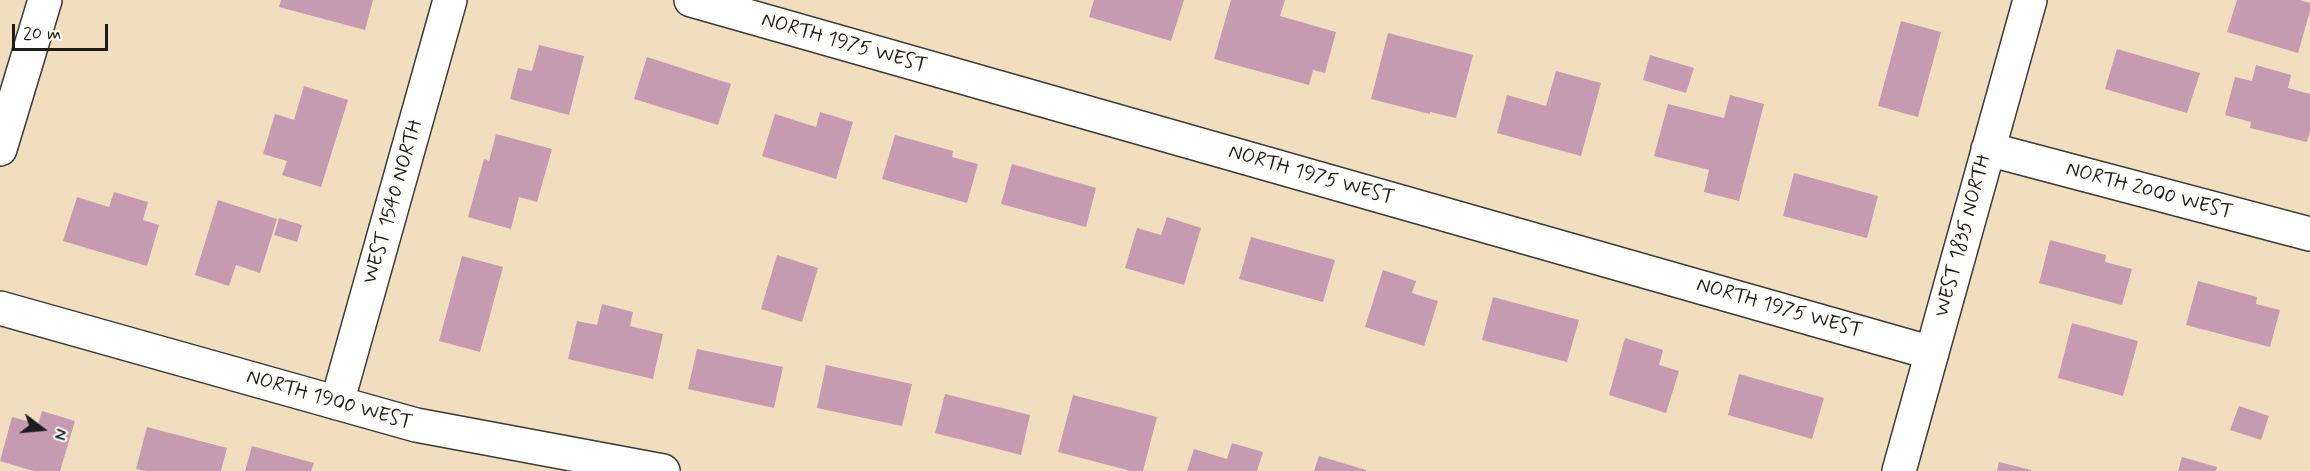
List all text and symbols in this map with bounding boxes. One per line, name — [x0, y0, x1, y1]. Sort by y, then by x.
street label: NORTH 1975 WEST — [758, 9, 930, 79]
scale bar — [15, 12, 111, 50]
text: 20 m — [23, 22, 61, 46]
street label: WEST 1540 NORTH — [359, 117, 429, 287]
street label: NORTH 1975 WEST — [1225, 141, 1397, 211]
street label: WEST 1835 NORTH — [1931, 152, 1997, 320]
street label: NORTH 2000 WEST — [2063, 158, 2235, 226]
street label: NORTH 1975 WEST — [1693, 274, 1865, 344]
street label: NORTH 1900 WEST — [243, 366, 415, 436]
north arrow — [12, 399, 72, 459]
text: N — [48, 426, 71, 442]

